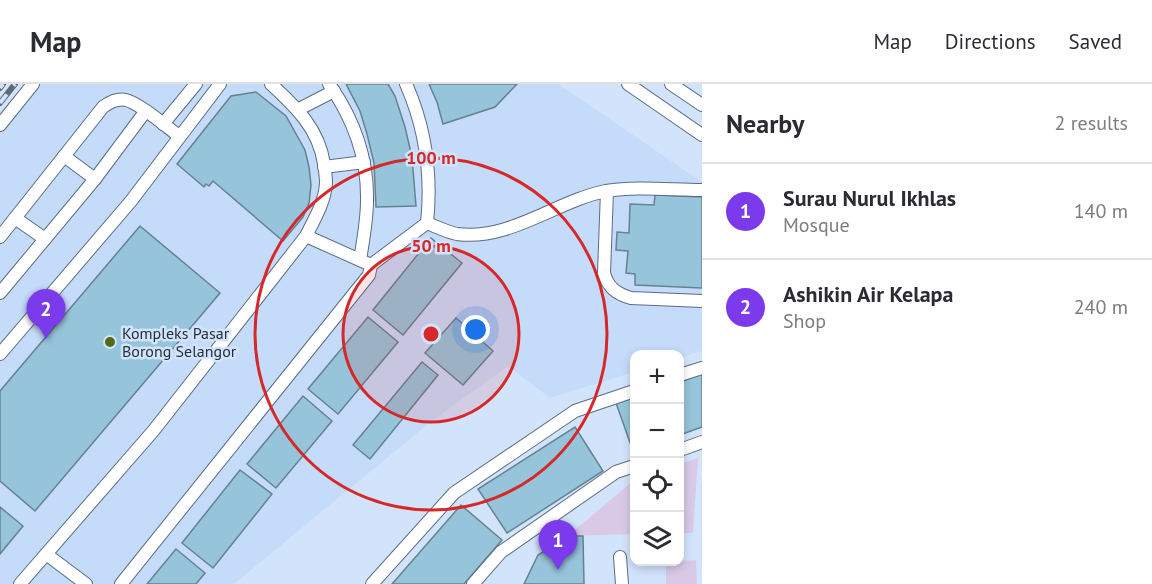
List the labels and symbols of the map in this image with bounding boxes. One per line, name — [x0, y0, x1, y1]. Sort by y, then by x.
text: 100 m — [406, 146, 456, 169]
text: 50 m — [411, 234, 451, 257]
pin: 2 — [26, 290, 66, 339]
your location — [461, 315, 490, 344]
place label: Kompleks Pasar Borong Selangor — [122, 323, 237, 361]
centre of rings — [421, 324, 441, 344]
marker: Kompleks Pasar Borong Selangor — [103, 335, 117, 349]
pin: 1 — [538, 520, 578, 570]

